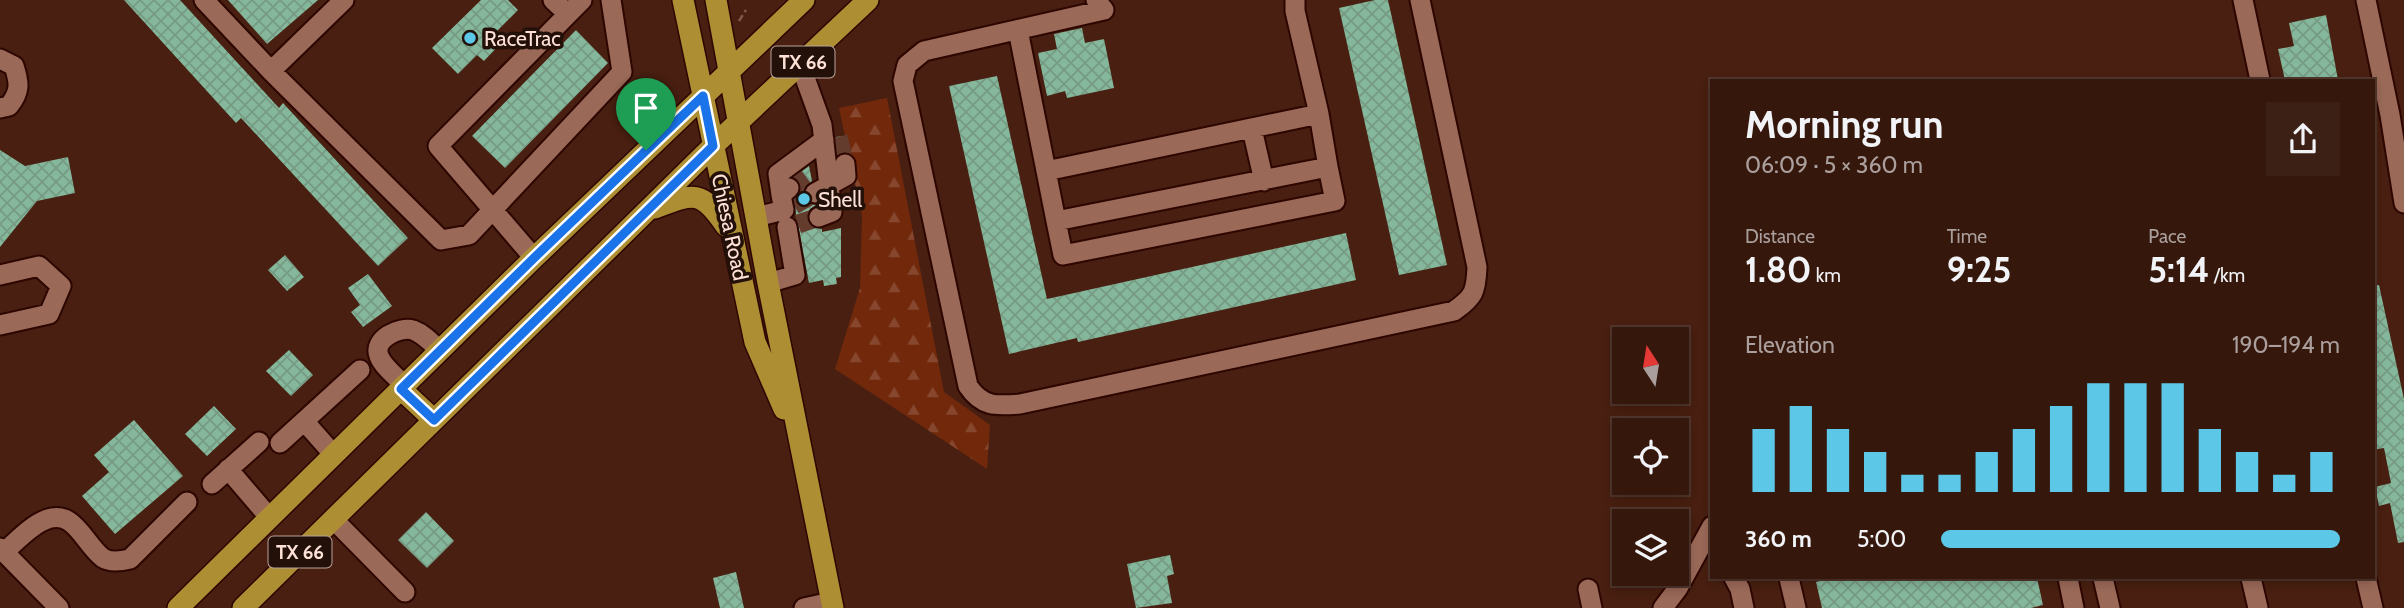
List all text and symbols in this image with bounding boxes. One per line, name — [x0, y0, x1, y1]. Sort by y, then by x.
place label: RaceTrac — [484, 26, 561, 51]
marker: RaceTrac — [462, 30, 478, 46]
road number: TX 66 — [772, 46, 834, 78]
pin — [616, 78, 676, 150]
icon: arrive — [627, 89, 665, 127]
text: Morning run — [1745, 101, 1944, 148]
button: share — [2266, 102, 2340, 176]
text: 06:09 · 5 × 360 m — [1745, 151, 1923, 179]
street label: Chiesa Road — [706, 171, 754, 283]
place label: Shell — [818, 187, 862, 212]
marker: Shell — [796, 191, 812, 207]
text: Distance — [1745, 225, 1815, 248]
text: Time — [1947, 225, 1987, 248]
text: Pace — [2148, 225, 2186, 248]
text: 1.80 — [1745, 248, 1812, 291]
text: 9:25 — [1947, 248, 2011, 291]
text: 5:14 — [2148, 248, 2210, 291]
text: km — [1812, 264, 1841, 287]
text: /km — [2210, 264, 2245, 287]
north arrow — [1612, 327, 1689, 404]
map controls — [1612, 327, 1689, 586]
text: Elevation — [1745, 331, 1835, 359]
text: 190–194 m — [2232, 331, 2340, 359]
button: locate — [1612, 418, 1689, 495]
button: layers — [1612, 509, 1689, 586]
text: 360 m — [1745, 525, 1812, 553]
text: 5:00 — [1857, 525, 1906, 553]
road number: TX 66 — [268, 537, 332, 568]

